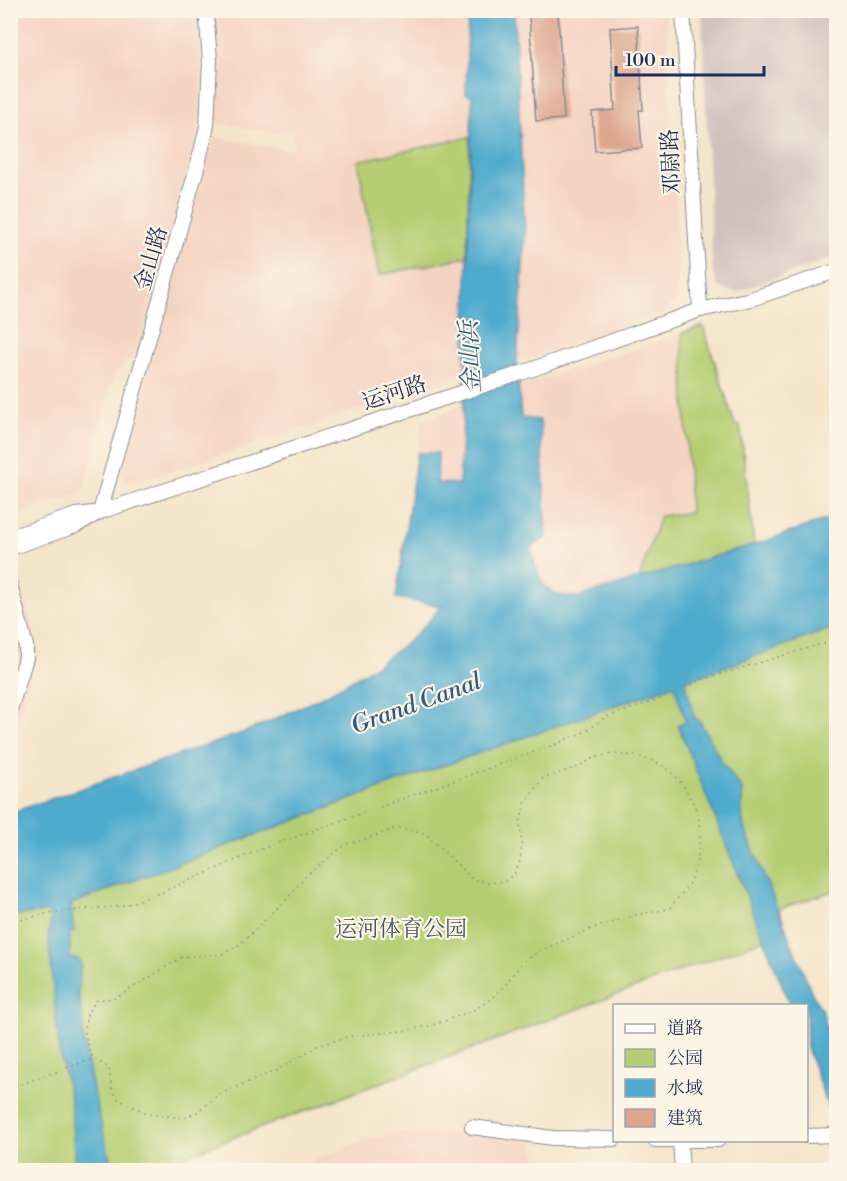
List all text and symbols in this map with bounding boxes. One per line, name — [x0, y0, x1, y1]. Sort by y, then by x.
scale bar — [616, 39, 764, 77]
text: 100 m — [625, 49, 676, 72]
street label: 邓尉路 — [656, 128, 687, 196]
street label: 金山路 — [129, 223, 174, 294]
water label: 金山浜 — [454, 318, 488, 394]
street label: 运河路 — [359, 370, 430, 416]
water label: Grand Canal — [347, 666, 486, 741]
park label: 运河体育公园 — [335, 916, 467, 943]
legend — [613, 1004, 808, 1142]
text: 道路 — [667, 1017, 703, 1040]
text: 公园 — [667, 1047, 703, 1070]
text: 水域 — [667, 1077, 703, 1100]
text: 建筑 — [667, 1107, 703, 1130]

